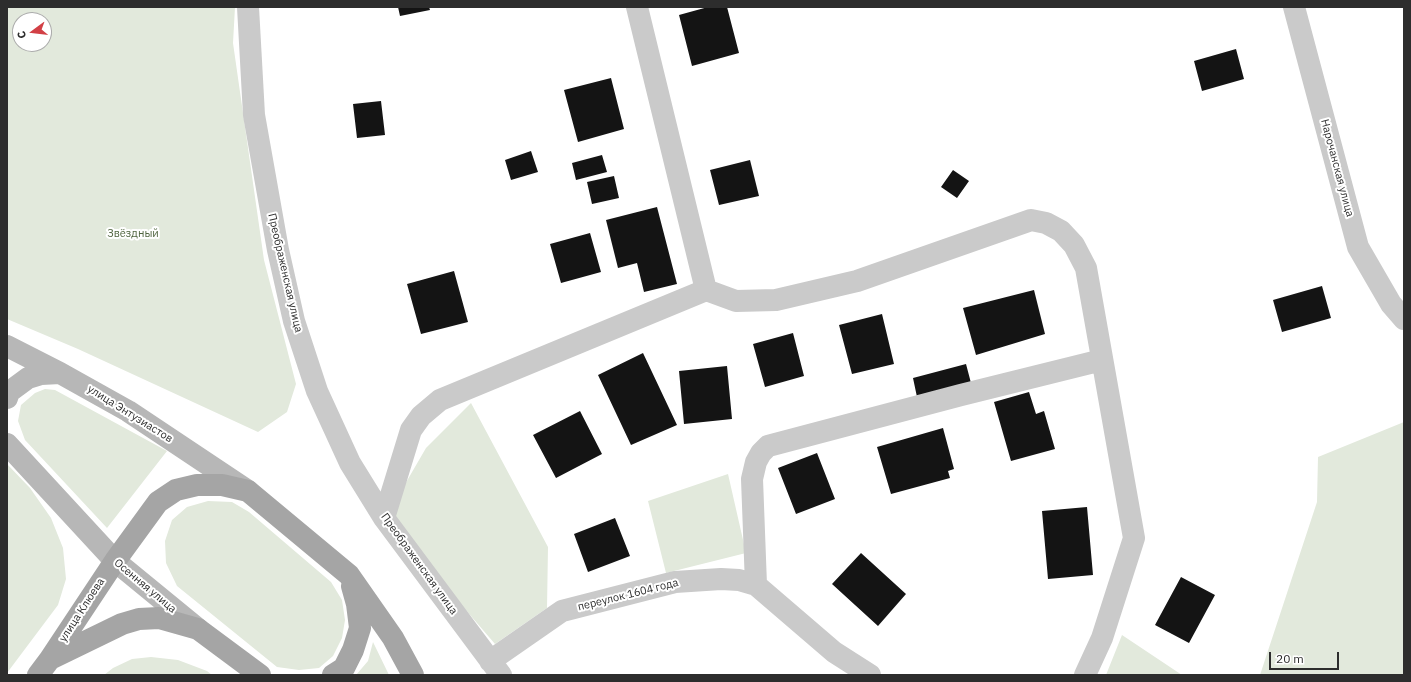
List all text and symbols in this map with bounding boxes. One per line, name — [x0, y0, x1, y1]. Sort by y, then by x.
north arrow — [12, 12, 52, 52]
text: С — [14, 30, 29, 40]
street label: Нарочанская улица — [1318, 118, 1356, 218]
street label: Преображенская улица — [265, 212, 305, 334]
park label: Звёздный — [107, 227, 159, 241]
street label: улица Энтузиастов — [85, 382, 175, 446]
street label: Преображенская улица — [378, 511, 460, 617]
street label: Осенняя улица — [111, 556, 179, 616]
street label: улица Клюева — [57, 576, 107, 644]
street label: переулок 1604 года — [576, 576, 680, 614]
scale bar — [1271, 644, 1341, 670]
text: 20 m — [1276, 651, 1304, 666]

